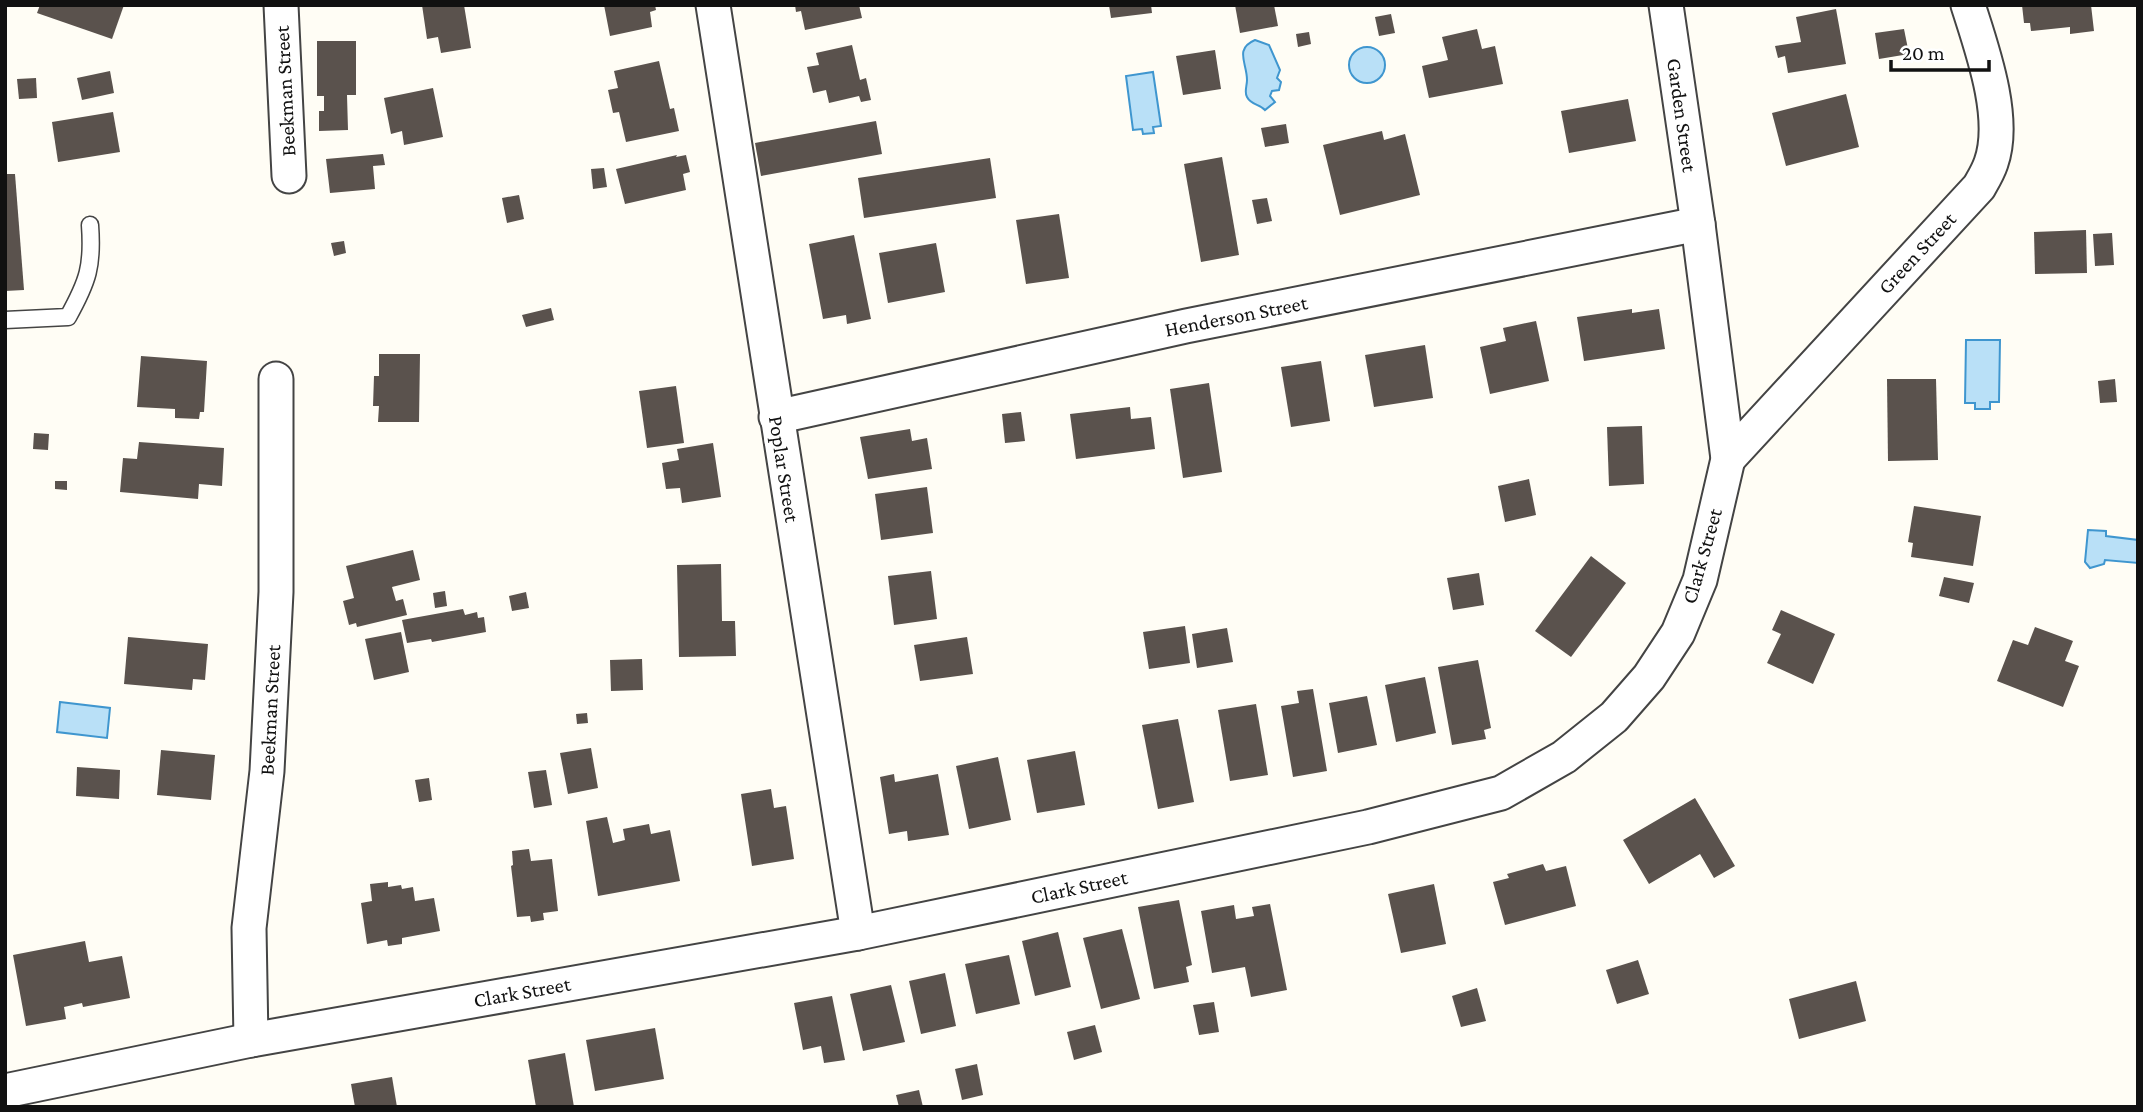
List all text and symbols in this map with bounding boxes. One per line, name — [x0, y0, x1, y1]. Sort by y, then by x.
street label: Beekman Street — [270, 24, 300, 157]
scale bar — [1891, 28, 1989, 72]
text: 20 m — [1902, 41, 1945, 65]
street label: Garden Street — [1662, 57, 1702, 175]
street label: Green Street — [1873, 206, 1962, 299]
street label: Henderson Street — [1163, 290, 1310, 342]
street label: Poplar Street — [764, 414, 804, 525]
street label: Clark Street — [1677, 505, 1727, 606]
street label: Beekman Street — [255, 643, 285, 776]
street label: Clark Street — [1029, 865, 1131, 909]
street label: Clark Street — [472, 971, 573, 1012]

